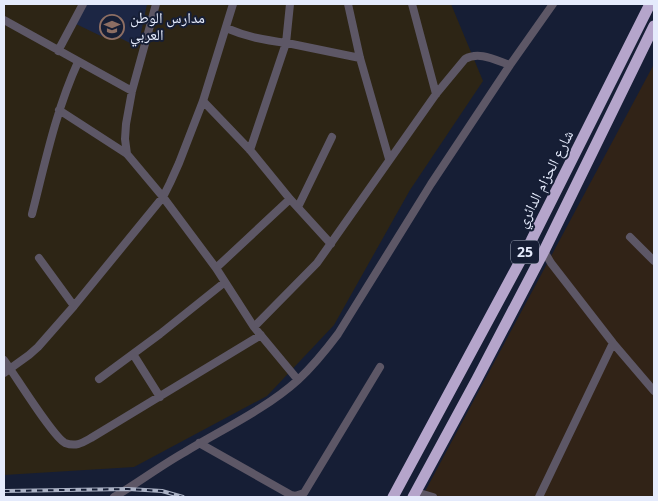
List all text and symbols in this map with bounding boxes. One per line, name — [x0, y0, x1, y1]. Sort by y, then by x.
place label: مدارس الوطن العربي — [130, 7, 205, 47]
school or university icon: مدارس الوطن العربي — [99, 14, 125, 40]
street label: شارع الحزام الدائري — [511, 126, 580, 232]
road number: 25 — [511, 240, 539, 264]

